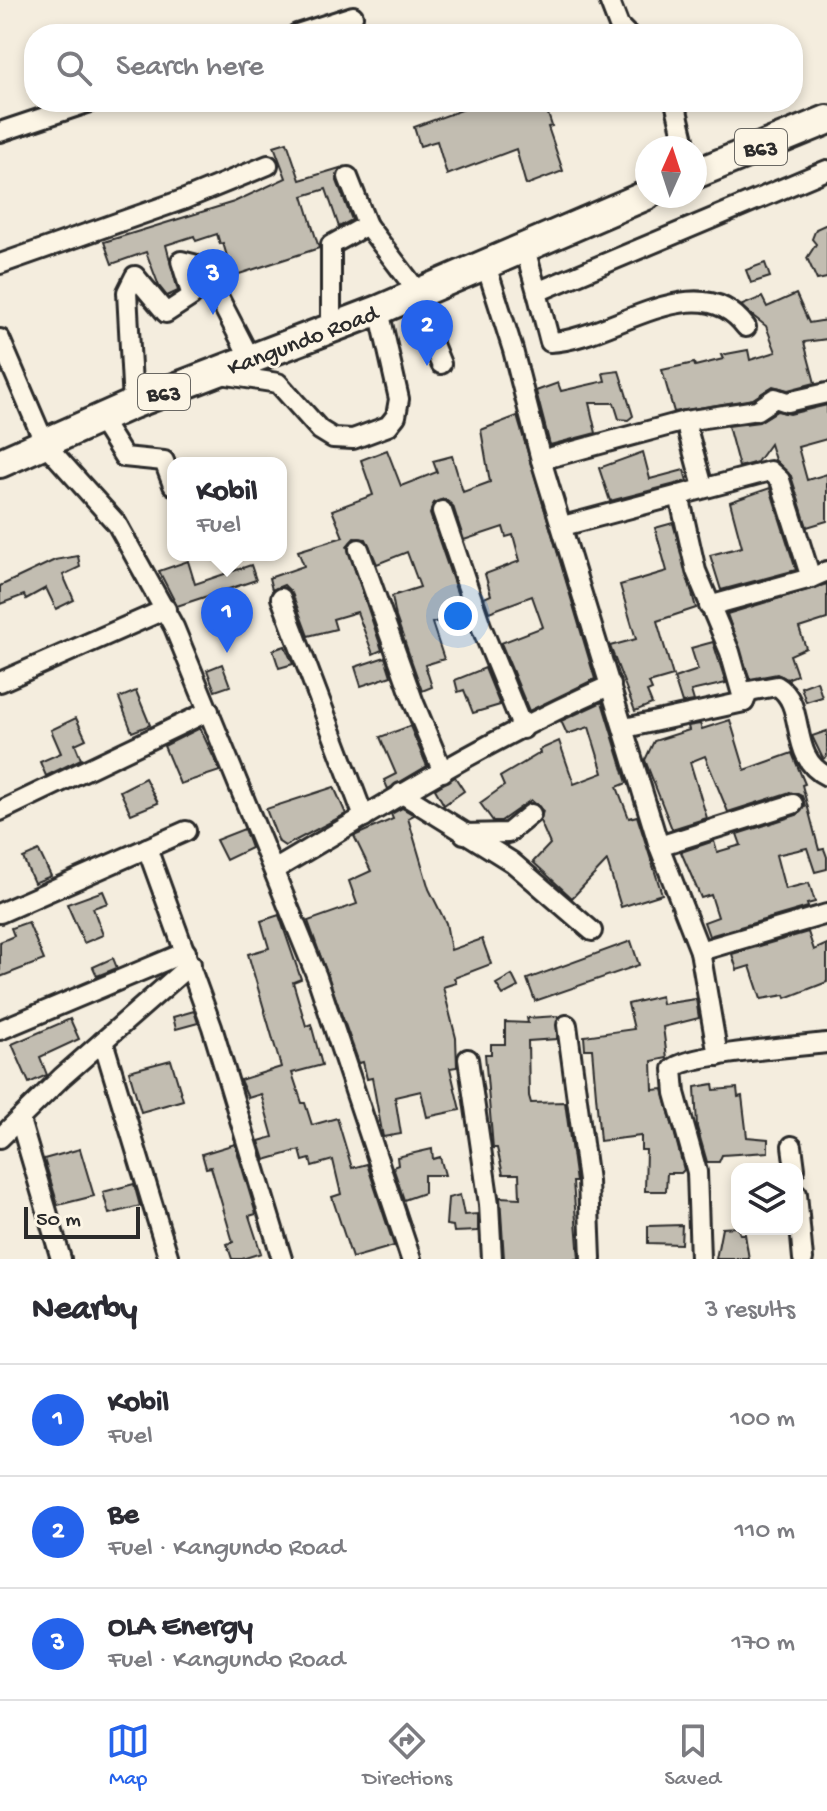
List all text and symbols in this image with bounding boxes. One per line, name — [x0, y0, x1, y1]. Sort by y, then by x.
search box — [24, 24, 803, 112]
icon: search — [52, 46, 96, 90]
text: Search here — [116, 51, 264, 86]
road number: B63 — [735, 129, 787, 165]
north arrow — [635, 136, 707, 208]
pin: 3 — [187, 249, 239, 315]
street label: Kangundo Road — [224, 300, 384, 384]
pin: 2 — [401, 300, 453, 366]
road number: B63 — [138, 374, 190, 410]
popup — [167, 457, 287, 561]
text: Kobil — [196, 476, 258, 511]
text: Fuel — [196, 511, 241, 542]
pin: 1 — [201, 587, 253, 653]
your location — [438, 596, 478, 636]
map controls — [731, 1163, 803, 1235]
button: layers — [731, 1163, 803, 1235]
scale bar — [24, 1203, 140, 1239]
text: 50 m — [36, 1208, 81, 1234]
text: Nearby — [32, 1291, 137, 1331]
text: 3 results — [705, 1296, 795, 1327]
text: Kobil — [108, 1387, 169, 1422]
text: 1 — [53, 1405, 63, 1436]
text: 100 m — [730, 1405, 795, 1436]
text: Fuel — [108, 1422, 153, 1453]
text: Be — [108, 1499, 139, 1534]
text: 2 — [52, 1517, 64, 1548]
text: 110 m — [735, 1517, 795, 1548]
text: Fuel · Kangundo Road — [108, 1534, 345, 1565]
text: OLA Energy — [108, 1611, 253, 1646]
text: 3 — [51, 1629, 65, 1660]
text: 170 m — [732, 1629, 795, 1660]
text: Fuel · Kangundo Road — [108, 1646, 345, 1677]
tab: Map — [106, 1719, 150, 1793]
tab: Directions — [363, 1719, 452, 1793]
tab: Saved — [664, 1719, 721, 1793]

